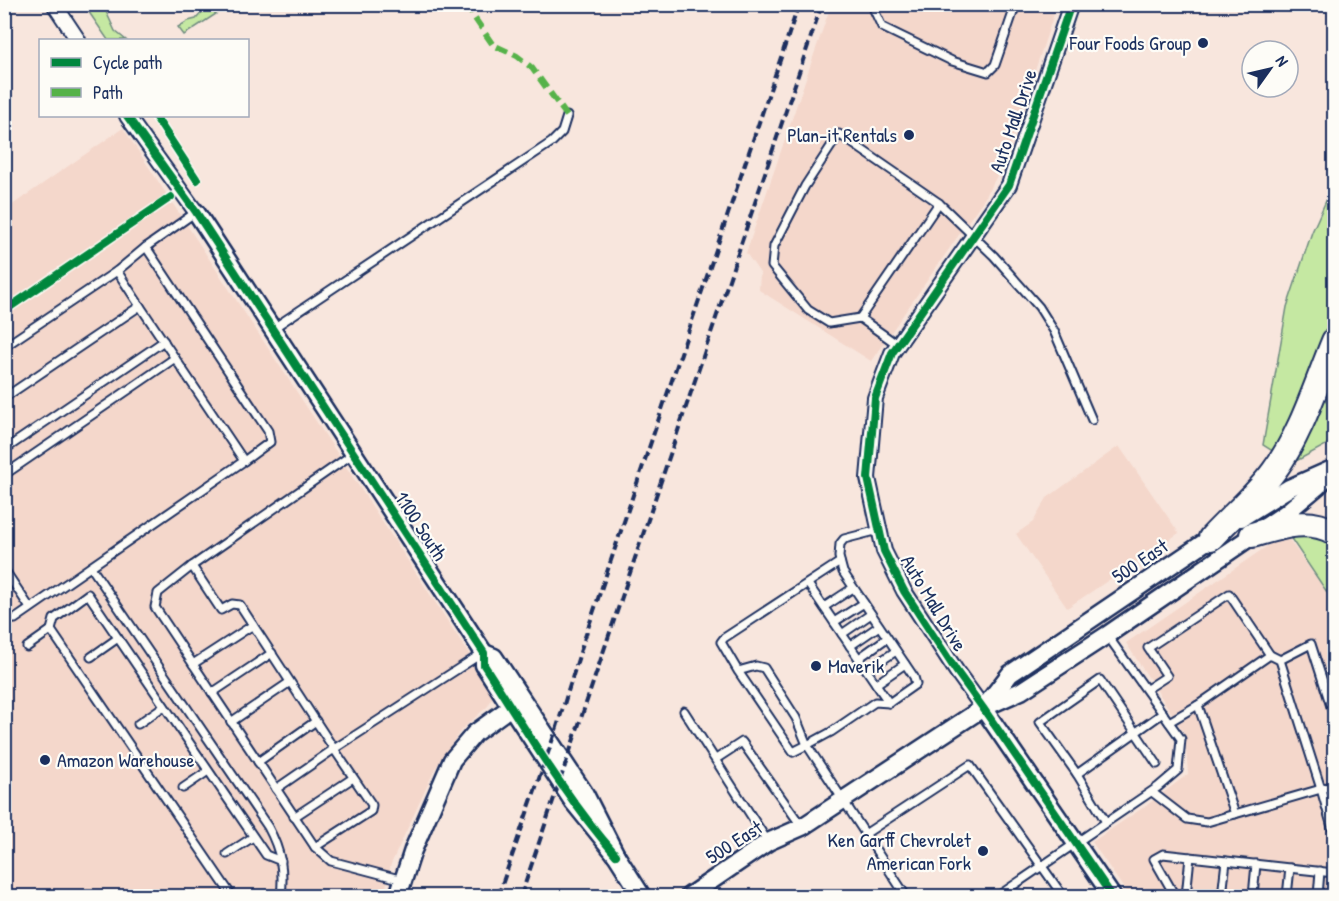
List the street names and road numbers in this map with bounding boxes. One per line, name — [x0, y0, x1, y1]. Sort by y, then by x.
street label: Auto Mall Drive — [982, 65, 1043, 176]
street label: 1100 South — [389, 486, 454, 566]
street label: 500 East — [1106, 531, 1174, 589]
street label: Auto Mall Drive — [895, 550, 974, 656]
street label: 500 East — [700, 813, 768, 870]

